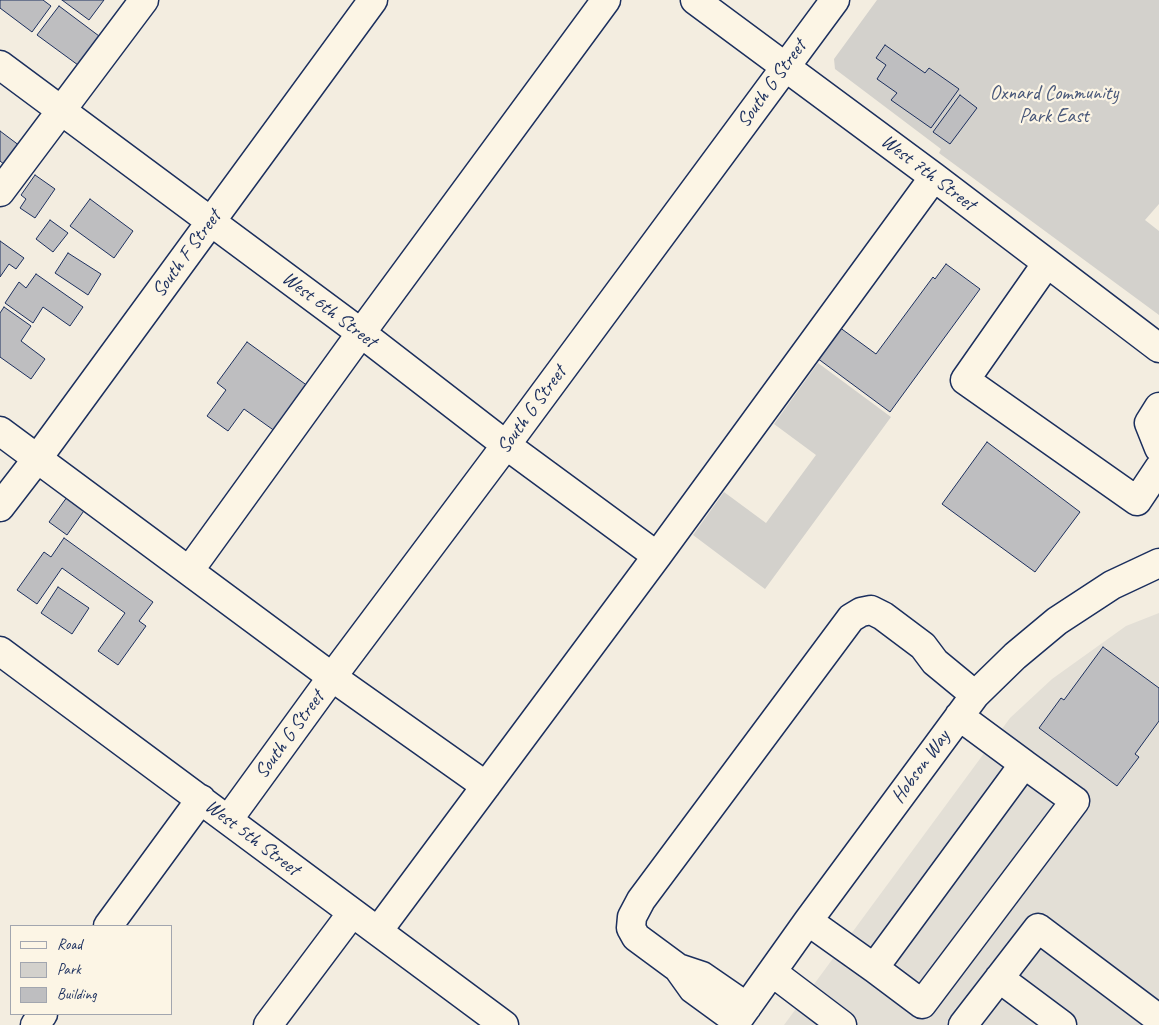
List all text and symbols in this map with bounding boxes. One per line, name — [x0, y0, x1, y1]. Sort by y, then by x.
street label: South G Street — [732, 35, 812, 133]
park label: Oxnard Community Park East — [990, 82, 1118, 129]
street label: West 7th Street — [876, 130, 980, 216]
street label: South F Street — [147, 206, 227, 302]
street label: West 6th Street — [277, 267, 381, 353]
street label: South G Street — [492, 361, 572, 459]
street label: South G Street — [250, 686, 330, 784]
street label: Hobson Way — [887, 726, 955, 808]
street label: West 5th Street — [200, 795, 304, 881]
legend — [10, 925, 172, 1015]
text: Road — [57, 935, 82, 954]
text: Park — [57, 960, 81, 979]
text: Building — [57, 985, 96, 1004]

